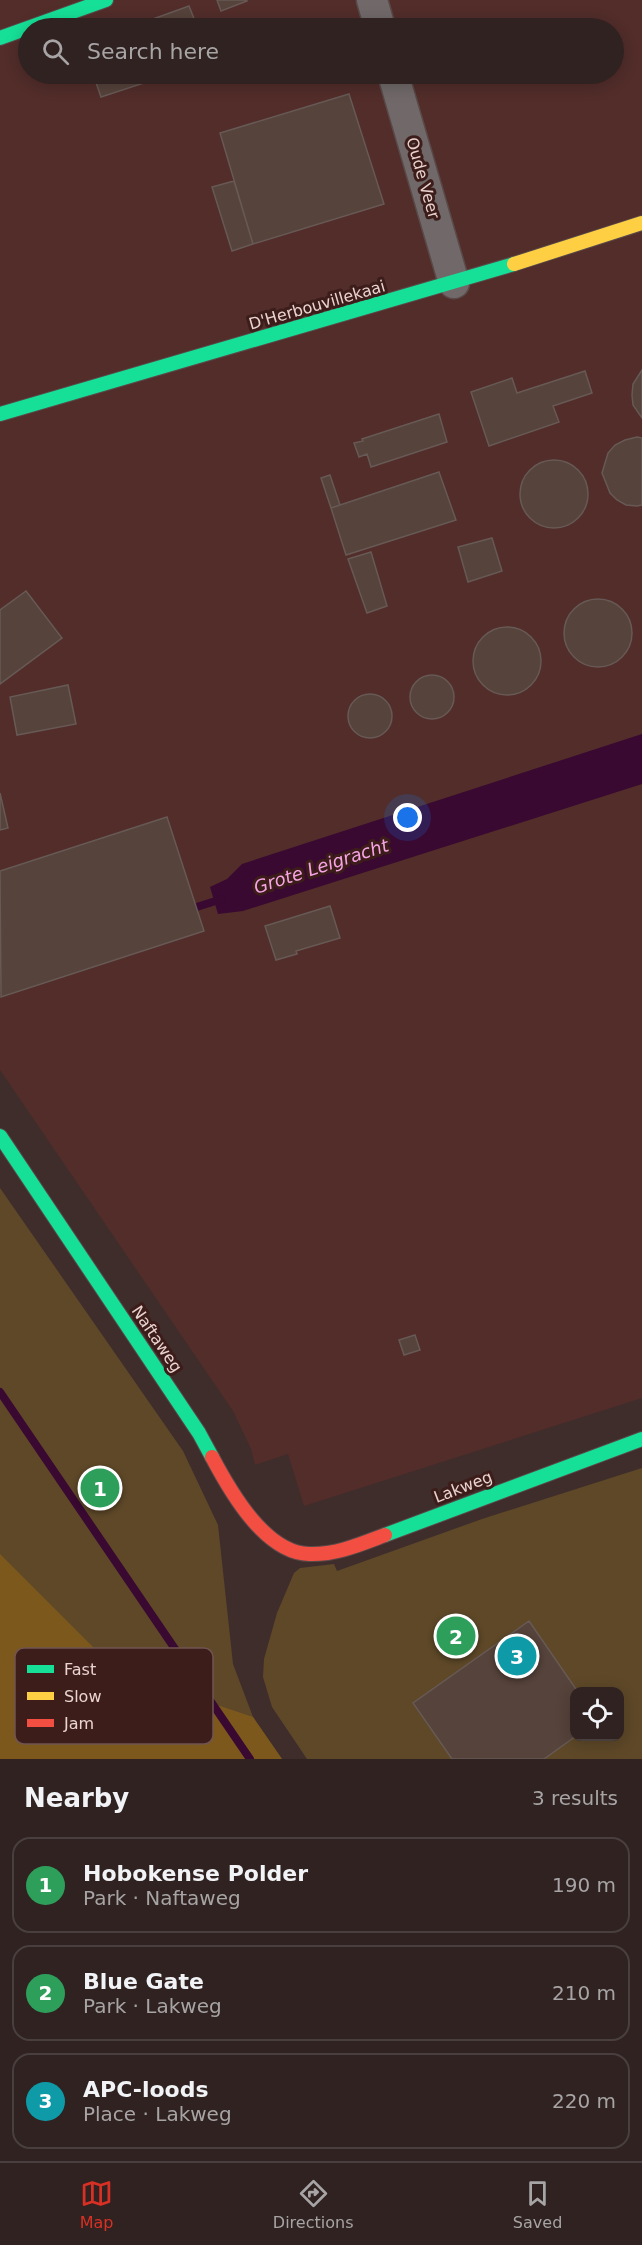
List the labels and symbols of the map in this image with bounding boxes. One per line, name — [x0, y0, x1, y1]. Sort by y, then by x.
street label: Oude Veer — [402, 135, 444, 221]
street label: D'Herbouvillekaai — [247, 276, 387, 334]
your location — [393, 803, 422, 832]
water label: Grote Leigracht — [251, 834, 392, 898]
street label: Naftaweg — [128, 1302, 186, 1376]
pin: 1 — [80, 1466, 120, 1510]
street label: Lakweg — [431, 1467, 495, 1507]
pin: 2 — [436, 1614, 476, 1658]
pin: 3 — [498, 1634, 536, 1678]
legend — [15, 1648, 213, 1744]
text: Fast — [64, 1660, 96, 1679]
text: Slow — [64, 1687, 101, 1706]
text: Jam — [63, 1714, 94, 1733]

